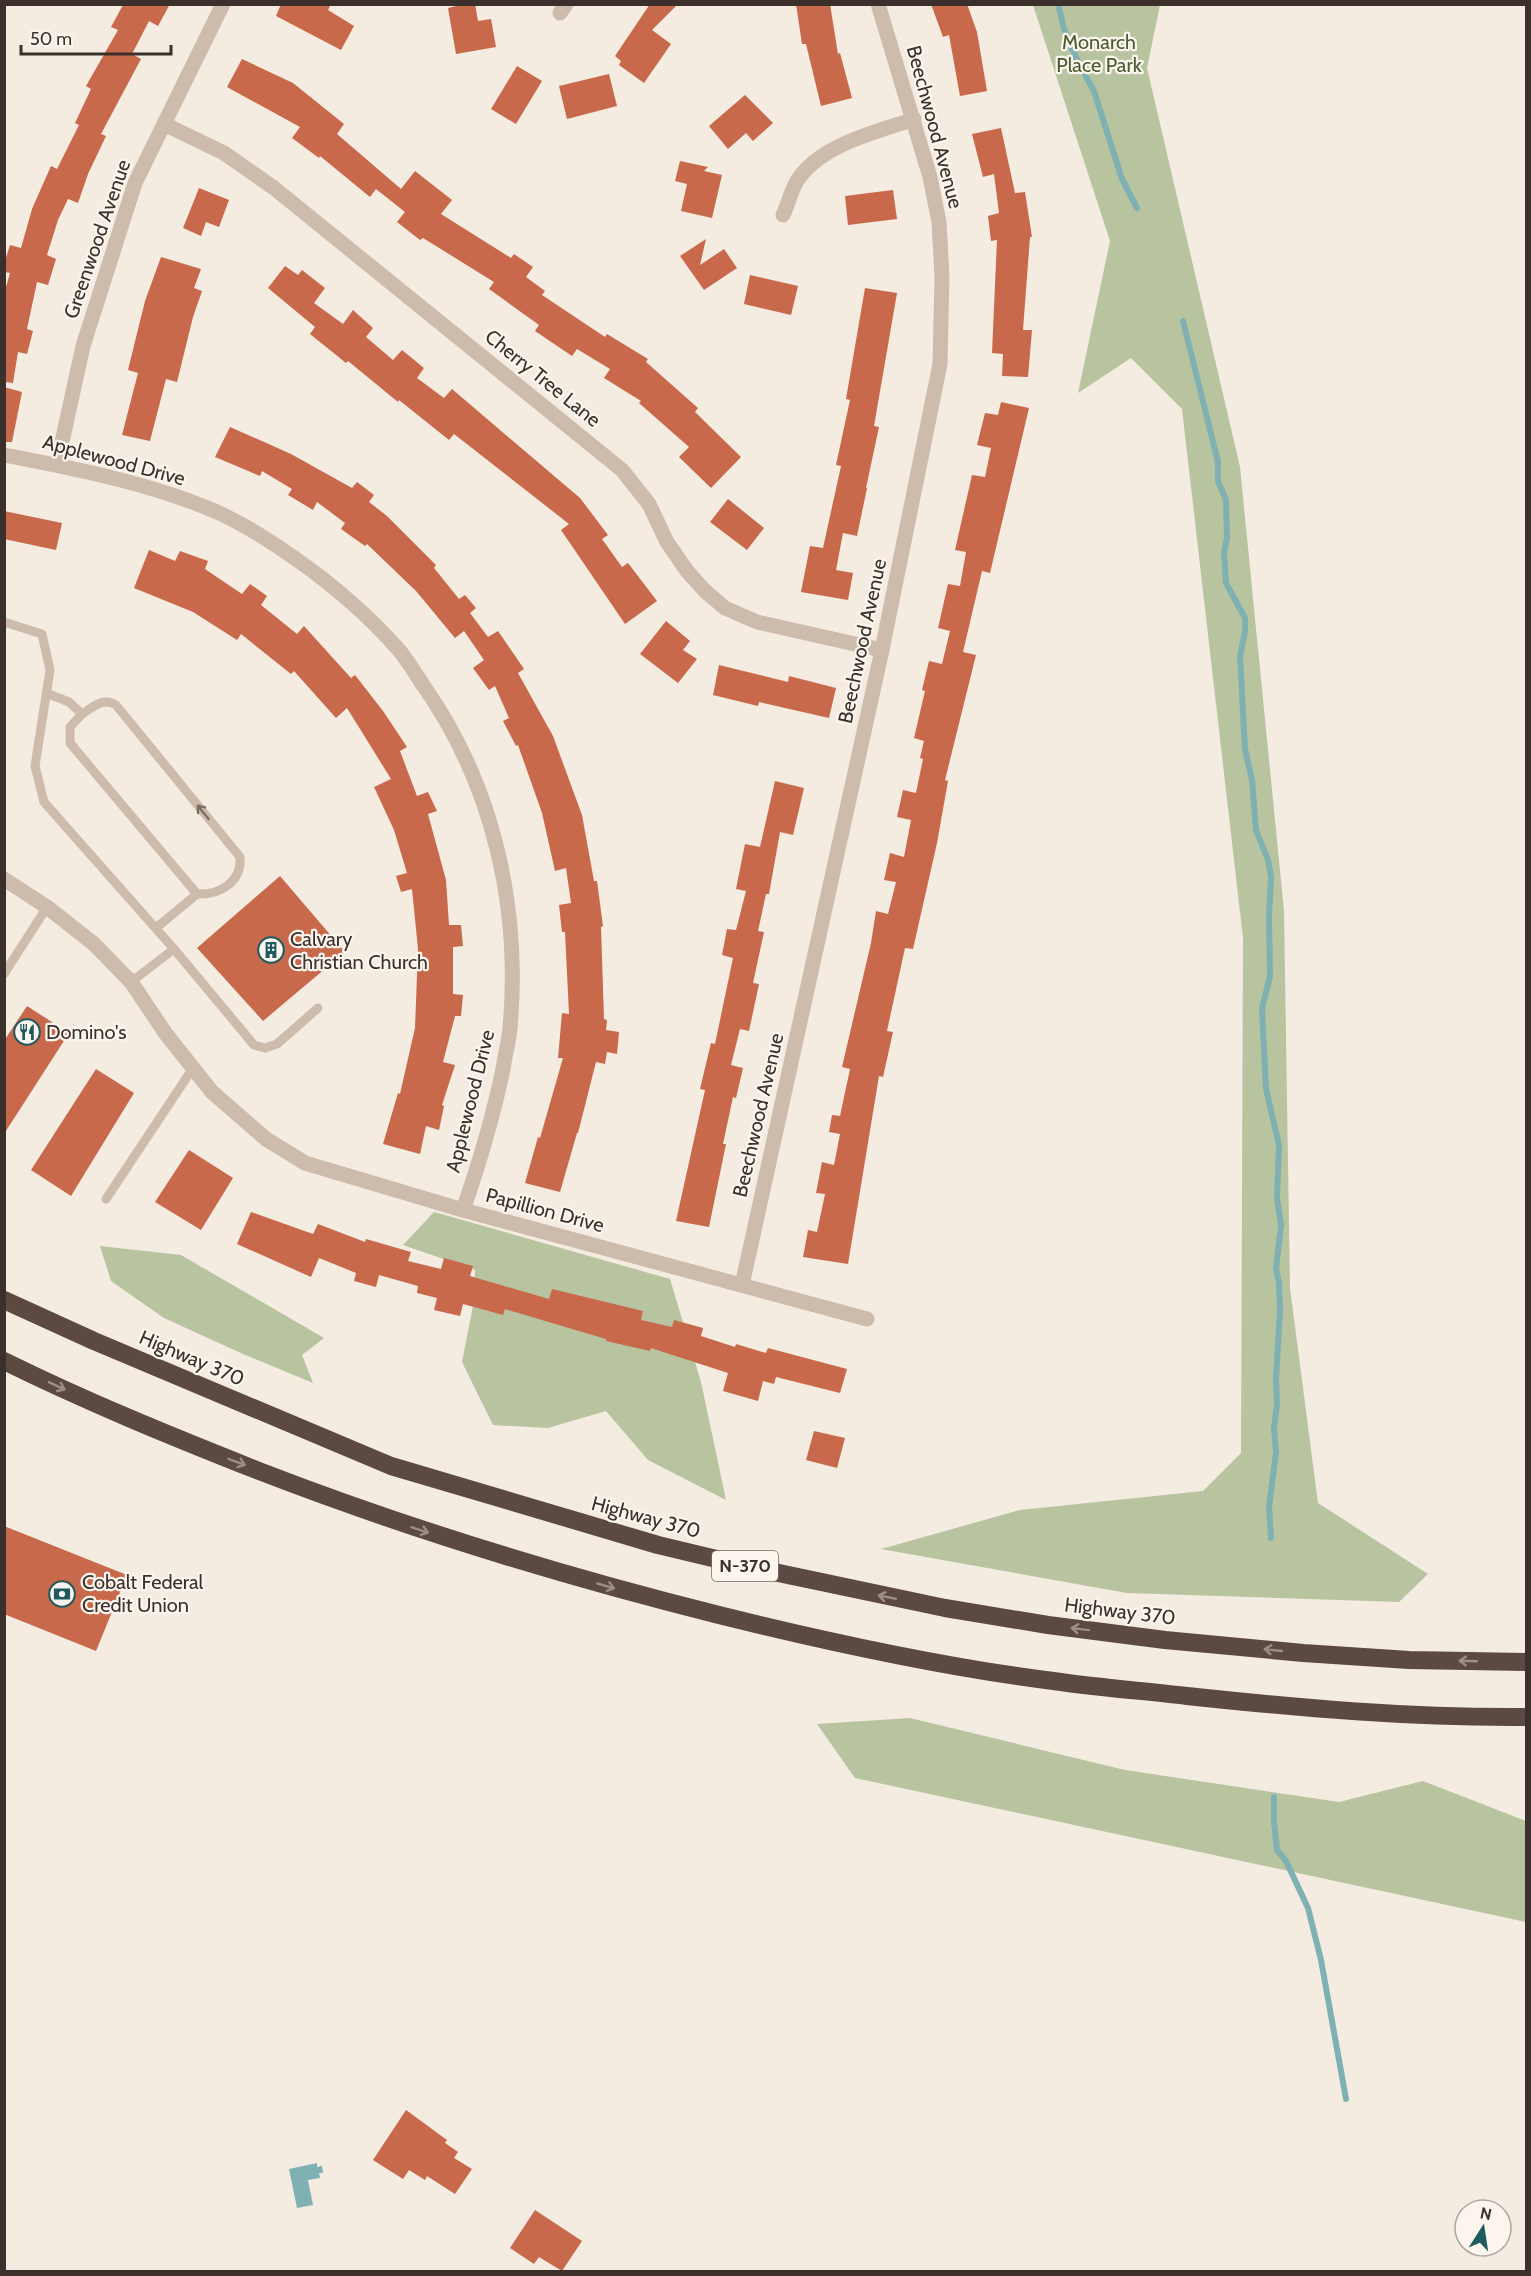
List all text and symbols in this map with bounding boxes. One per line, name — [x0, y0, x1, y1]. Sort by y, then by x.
scale bar — [21, 18, 171, 56]
text: 50 m — [30, 28, 72, 50]
park label: Monarch Place Park — [1056, 30, 1142, 77]
street label: Beechwood Avenue — [902, 43, 968, 211]
street label: Greenwood Avenue — [59, 156, 135, 322]
street label: Cherry Tree Lane — [480, 324, 606, 432]
street label: Applewood Drive — [40, 429, 188, 491]
street label: Beechwood Avenue — [833, 557, 891, 725]
one-way arrow — [196, 805, 210, 820]
place label: Calvary Christian Church — [290, 927, 428, 974]
building icon: Calvary Christian Church — [256, 935, 286, 965]
restaurant icon: Domino's — [12, 1017, 42, 1047]
place label: Domino's — [46, 1020, 126, 1044]
street label: Applewood Drive — [441, 1027, 499, 1175]
street label: Beechwood Avenue — [727, 1031, 789, 1199]
street label: Papillion Drive — [483, 1183, 607, 1237]
street label: Highway 370 — [136, 1325, 248, 1391]
one-way arrow — [48, 1380, 66, 1392]
one-way arrow — [227, 1457, 246, 1468]
street label: Highway 370 — [589, 1491, 703, 1543]
one-way arrow — [410, 1525, 429, 1536]
road number: N-370 — [712, 1551, 778, 1581]
place label: Cobalt Federal Credit Union — [82, 1570, 204, 1617]
bank icon: Cobalt Federal Credit Union — [47, 1579, 77, 1609]
one-way arrow — [596, 1581, 615, 1592]
one-way arrow — [878, 1591, 898, 1602]
street label: Highway 370 — [1063, 1592, 1177, 1630]
one-way arrow — [1070, 1623, 1090, 1634]
one-way arrow — [1264, 1644, 1284, 1655]
one-way arrow — [1459, 1656, 1479, 1667]
north arrow — [1453, 2198, 1513, 2258]
text: N — [1479, 2203, 1494, 2224]

